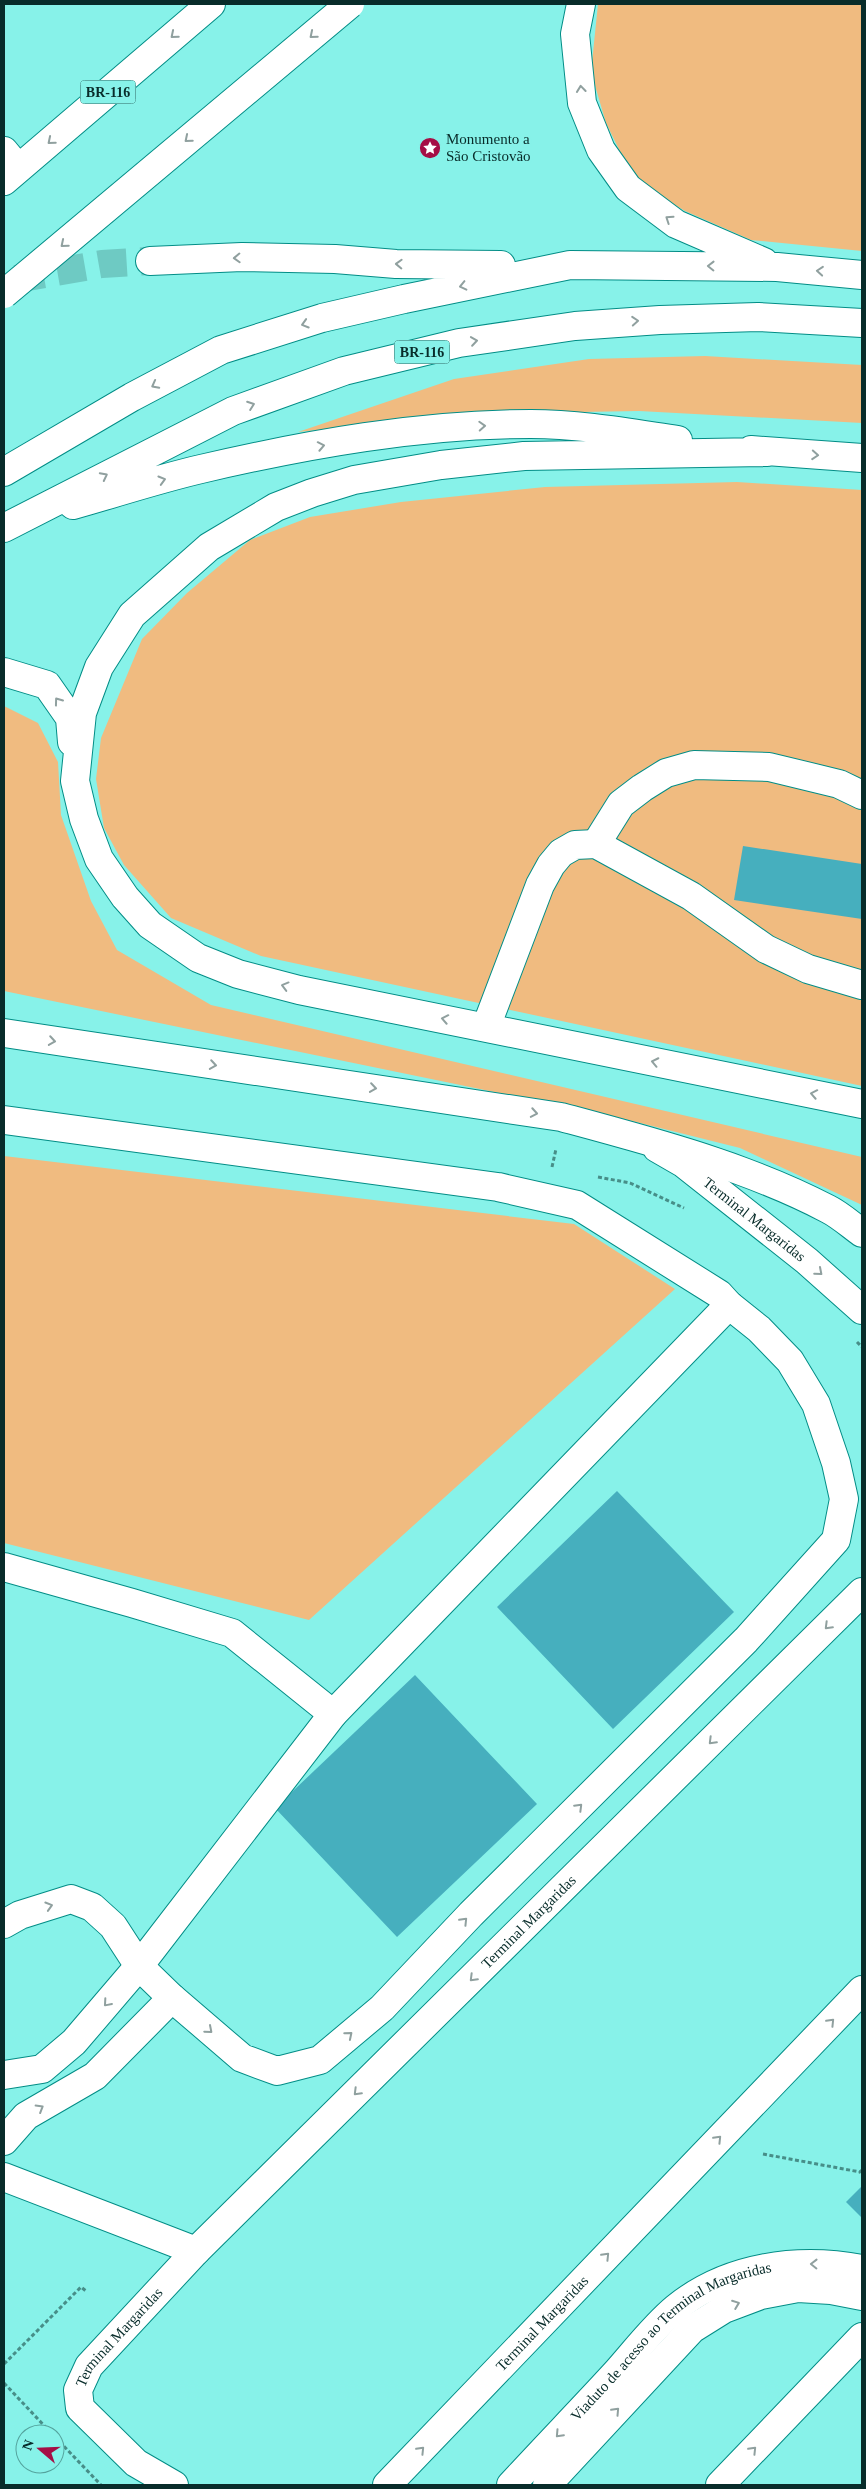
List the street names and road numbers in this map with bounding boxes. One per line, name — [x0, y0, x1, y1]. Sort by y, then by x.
road number: BR-116 — [80, 80, 136, 104]
road number: BR-116 — [394, 341, 450, 364]
street label: Terminal Margaridas — [700, 1174, 809, 1265]
street label: Terminal Margaridas — [478, 1872, 579, 1972]
street label: Viaduto de acesso ao Terminal Margaridas — [568, 2259, 773, 2424]
street label: Terminal Margaridas — [493, 2272, 592, 2374]
street label: Terminal Margaridas — [73, 2284, 166, 2389]

